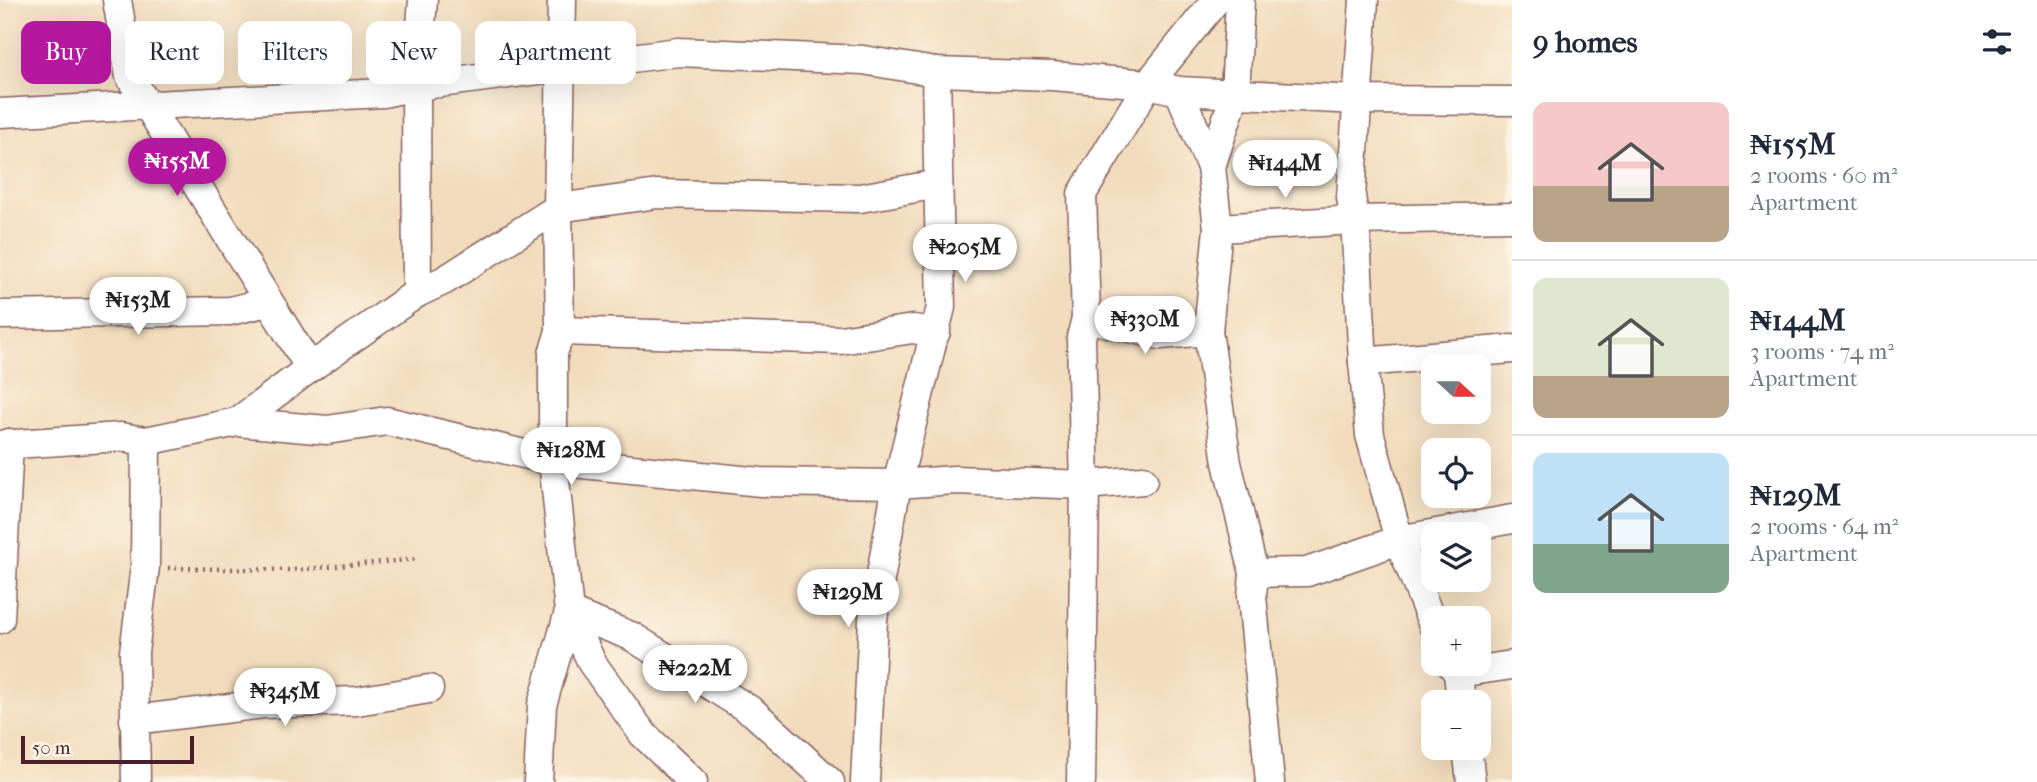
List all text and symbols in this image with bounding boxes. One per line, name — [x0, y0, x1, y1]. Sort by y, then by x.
chip: Buy — [21, 21, 111, 84]
chip: Rent — [125, 21, 224, 84]
chip: Filters — [238, 21, 352, 84]
chip: New — [366, 21, 461, 84]
chip: Apartment — [475, 21, 636, 84]
icon: filters — [1978, 23, 2016, 61]
text: 9 homes — [1533, 25, 1638, 60]
text: ₦155M — [1750, 127, 1836, 162]
icon: home — [1589, 130, 1673, 214]
pin: ₦155M — [128, 138, 226, 198]
pin: ₦144M — [1236, 140, 1334, 200]
text: ₦155M — [144, 147, 210, 174]
text: ₦144M — [1248, 149, 1322, 176]
text: 2 rooms · 60 m² — [1750, 162, 1897, 189]
text: Apartment — [1750, 189, 1858, 216]
pin: ₦205M — [916, 224, 1014, 284]
text: ₦205M — [929, 233, 1001, 260]
pin: ₦153M — [89, 278, 187, 337]
text: ₦153M — [105, 286, 171, 313]
pin: ₦330M — [1096, 296, 1194, 356]
text: ₦144M — [1750, 303, 1845, 338]
text: ₦330M — [1110, 305, 1180, 332]
icon: home — [1589, 306, 1673, 390]
text: 3 rooms · 74 m² — [1750, 338, 1894, 365]
north arrow — [1421, 354, 1491, 424]
map controls — [1421, 354, 1491, 760]
text: Apartment — [1750, 365, 1858, 392]
pin: ₦128M — [522, 428, 620, 487]
text: ₦128M — [536, 436, 606, 463]
button: locate — [1421, 438, 1491, 508]
text: ₦129M — [1750, 478, 1841, 513]
icon: home — [1589, 481, 1673, 565]
text: 2 rooms · 64 m² — [1750, 513, 1898, 540]
button: layers — [1421, 522, 1491, 592]
text: Apartment — [1750, 540, 1858, 567]
pin: ₦129M — [799, 570, 897, 629]
text: ₦129M — [813, 578, 883, 605]
button: + — [1421, 606, 1491, 676]
pin: ₦222M — [646, 646, 744, 705]
text: ₦222M — [658, 654, 732, 681]
pin: ₦345M — [236, 668, 334, 728]
text: ₦345M — [250, 677, 320, 704]
button: − — [1421, 690, 1491, 760]
scale bar — [21, 733, 194, 765]
text: 50 m — [32, 737, 71, 759]

